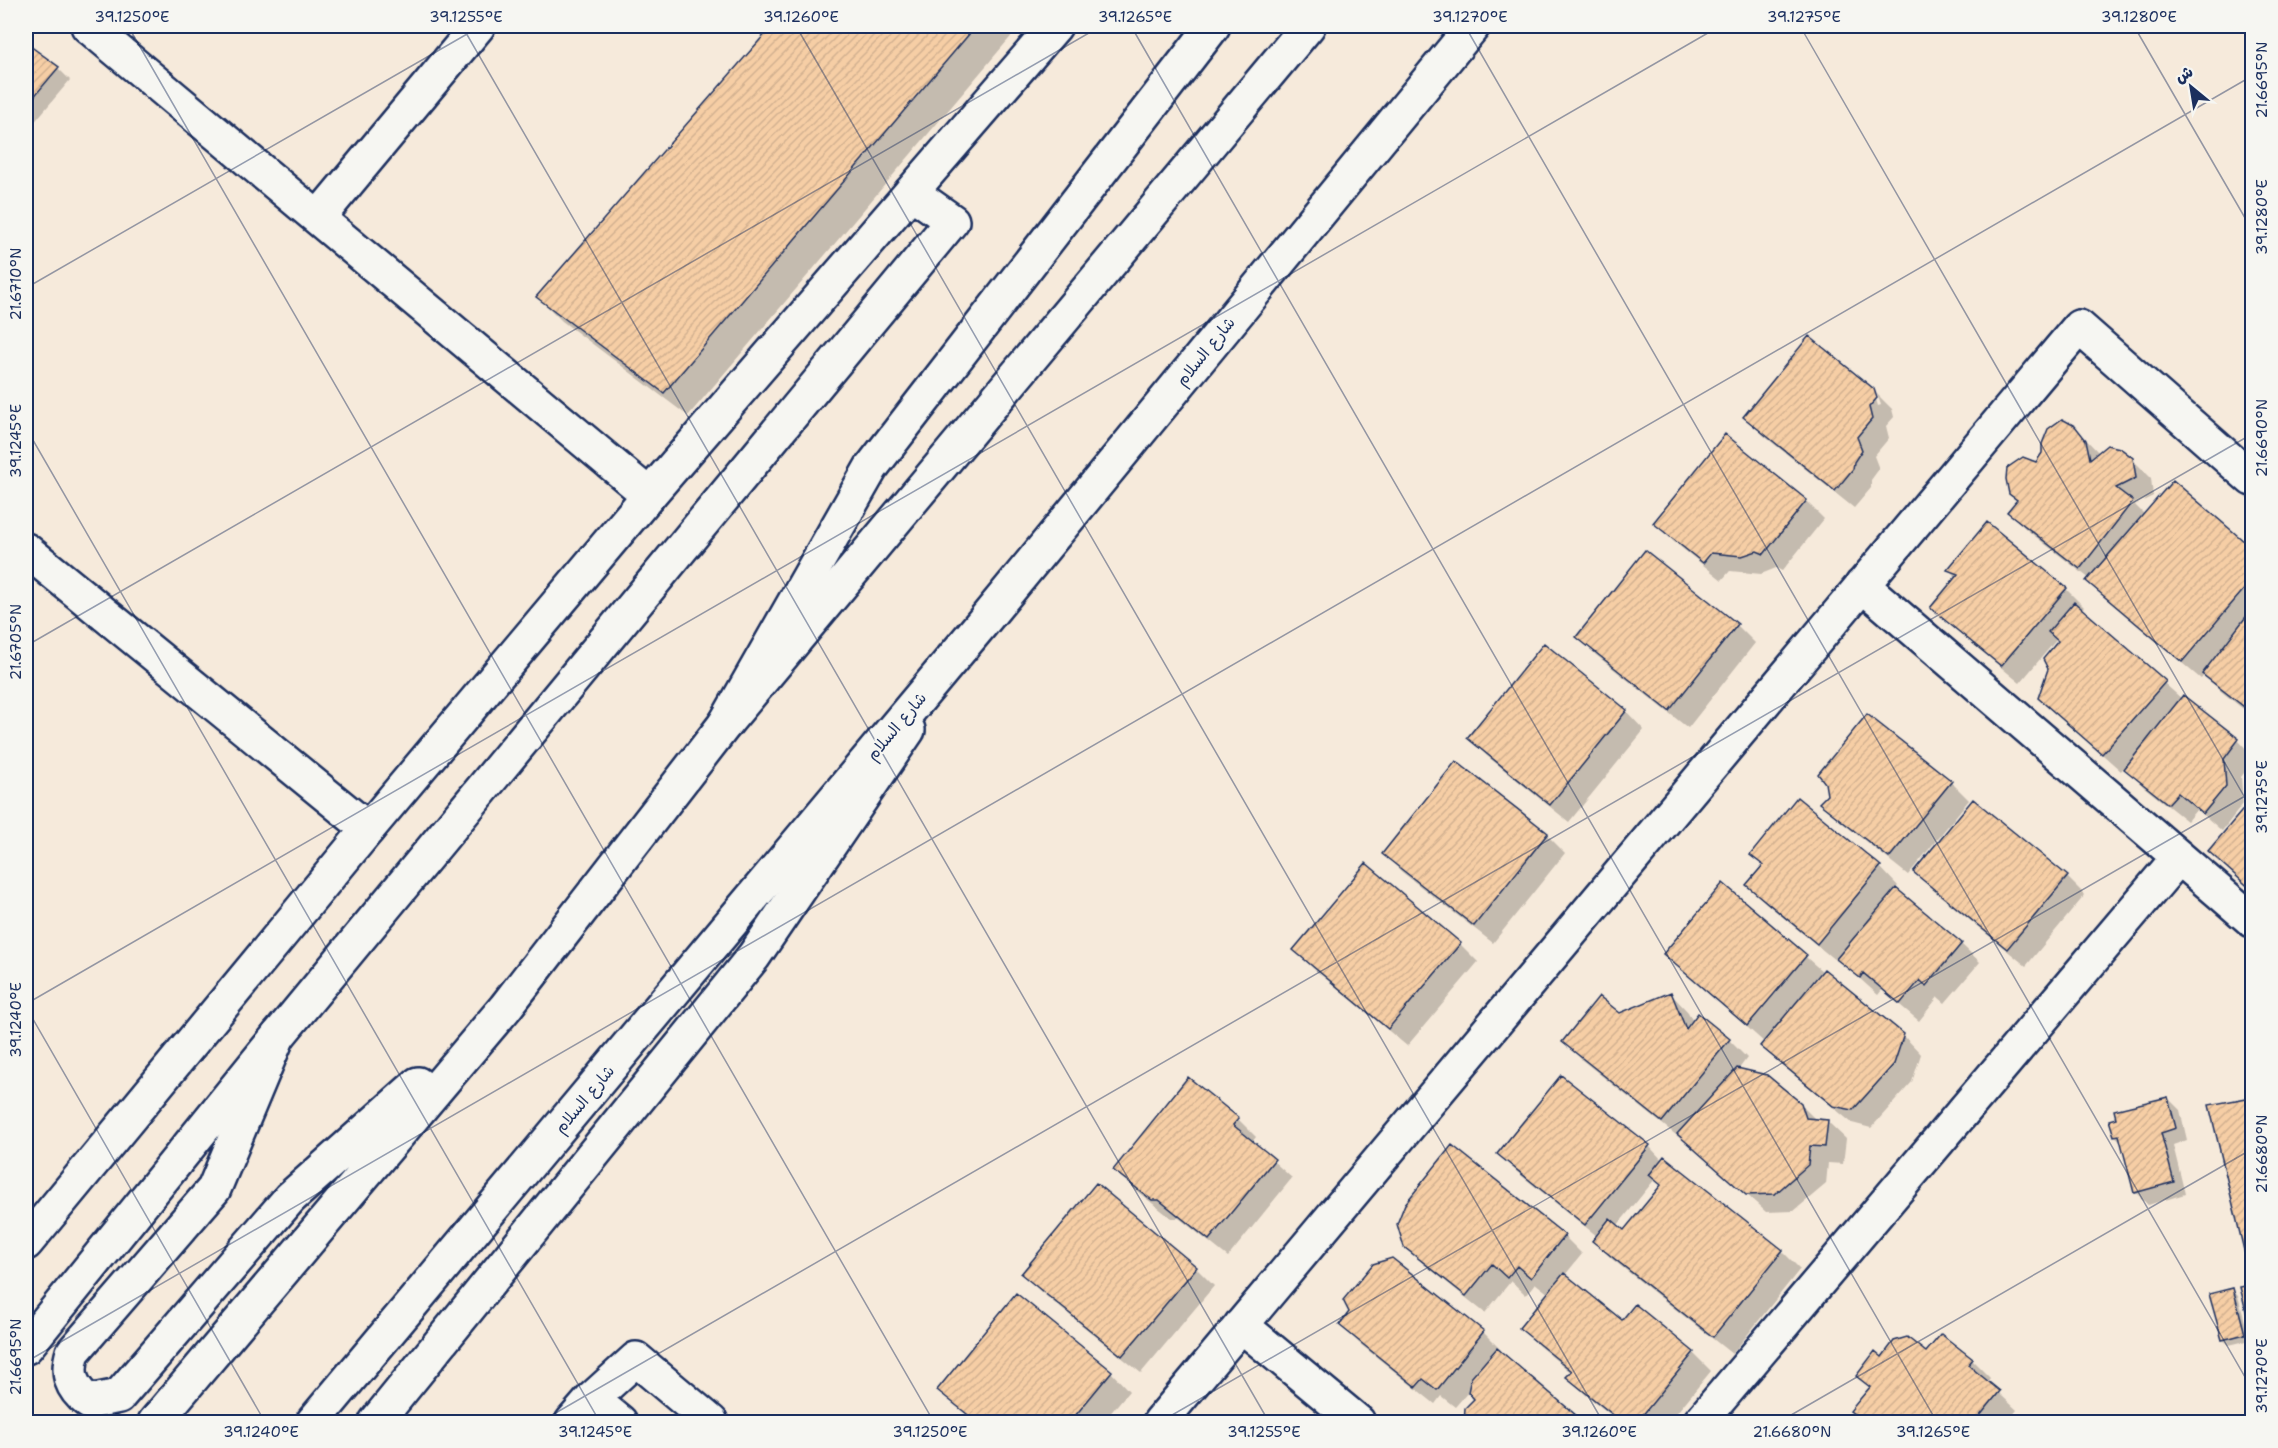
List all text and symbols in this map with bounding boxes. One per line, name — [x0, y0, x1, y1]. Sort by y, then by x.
text: 39.1250°E — [94, 7, 170, 27]
text: 39.1255°E — [429, 7, 503, 27]
text: 39.1260°E — [763, 7, 839, 27]
text: 39.1265°E — [1098, 7, 1172, 27]
text: 39.1270°E — [1432, 7, 1508, 27]
text: 39.1275°E — [1767, 7, 1841, 27]
text: 39.1280°E — [2101, 7, 2177, 27]
text: 21.6695°N — [2252, 42, 2272, 119]
north arrow — [2161, 57, 2221, 117]
text: ش — [2171, 61, 2197, 88]
text: 39.1280°E — [2252, 179, 2272, 255]
text: 21.6710°N — [6, 248, 26, 320]
street label: شارع السلام — [1171, 312, 1241, 391]
text: 21.6690°N — [2252, 399, 2272, 477]
text: 39.1245°E — [6, 404, 26, 478]
text: 21.6705°N — [6, 604, 26, 680]
street label: شارع السلام — [862, 688, 933, 766]
text: 39.1275°E — [2252, 760, 2272, 834]
text: 39.1240°E — [6, 982, 26, 1058]
street label: شارع السلام — [550, 1061, 621, 1139]
text: 21.6680°N — [2252, 1115, 2272, 1193]
text: 21.6695°N — [6, 1319, 26, 1396]
text: 39.1270°E — [2252, 1338, 2272, 1414]
text: 39.1240°E — [223, 1422, 299, 1442]
text: 39.1245°E — [558, 1422, 632, 1442]
text: 39.1250°E — [892, 1422, 968, 1442]
text: 39.1255°E — [1227, 1422, 1301, 1442]
text: 39.1260°E — [1561, 1422, 1637, 1442]
text: 21.6680°N — [1753, 1422, 1831, 1442]
text: 39.1265°E — [1896, 1422, 1970, 1442]

